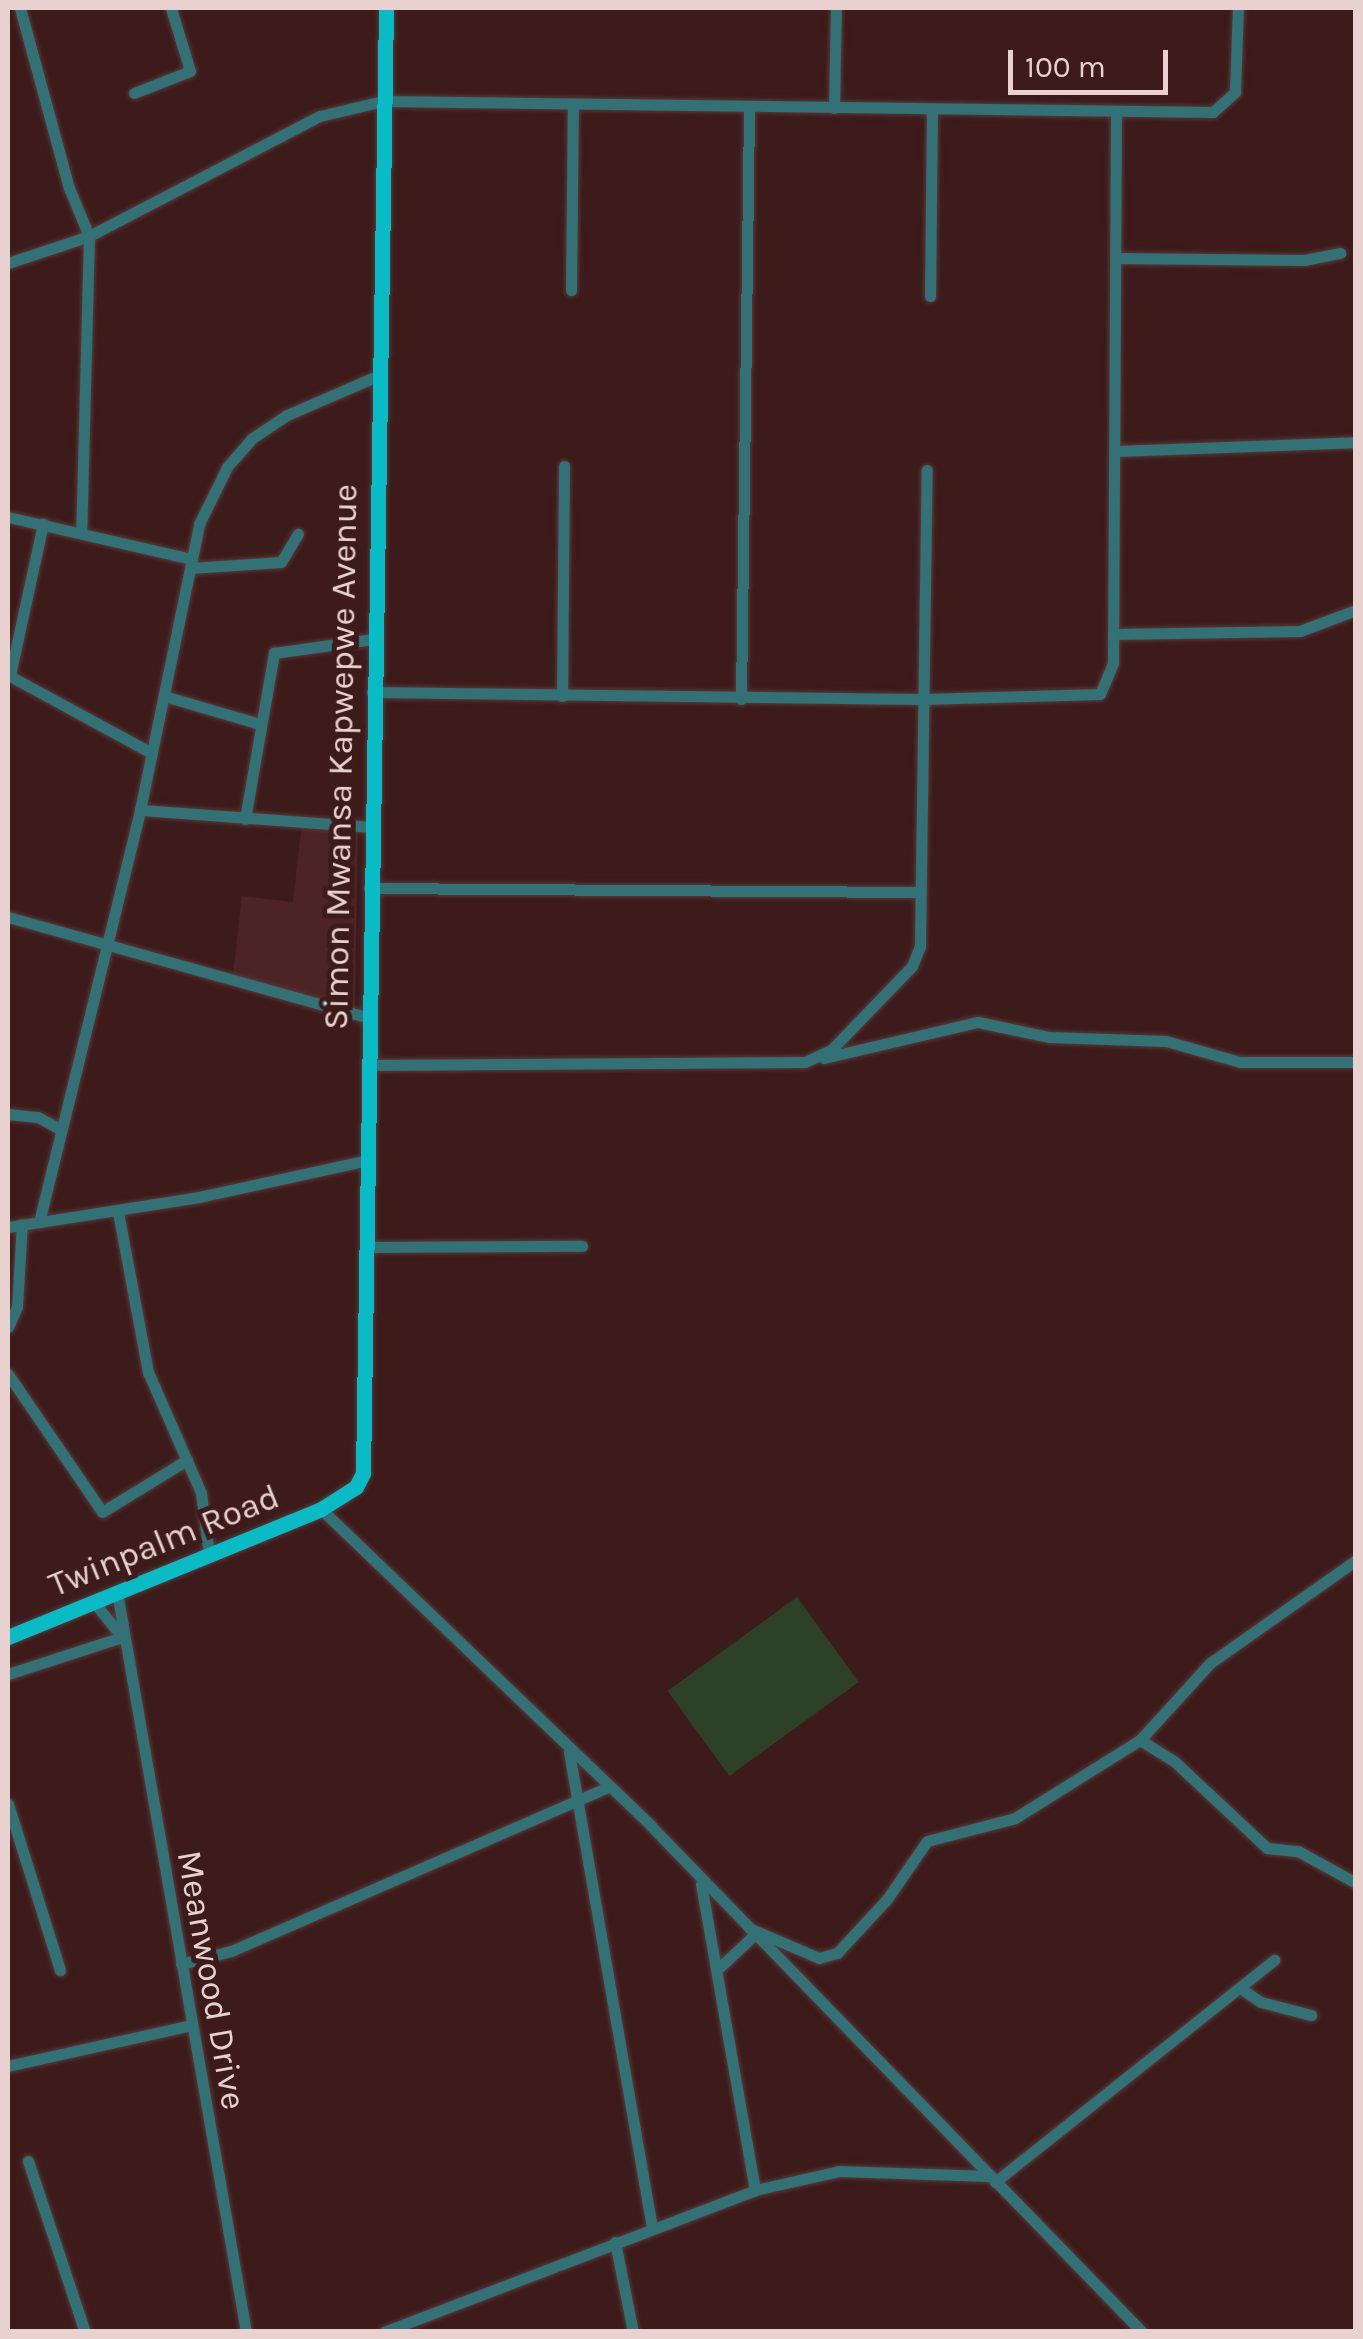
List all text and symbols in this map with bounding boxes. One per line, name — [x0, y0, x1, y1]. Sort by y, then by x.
scale bar — [1013, 30, 1173, 92]
text: 100 m — [1025, 49, 1106, 85]
street label: Simon Mwansa Kapwepwe Avenue — [315, 484, 367, 1030]
street label: Twinpalm Road — [43, 1476, 285, 1606]
street label: Meanwood Drive — [168, 1847, 254, 2113]

